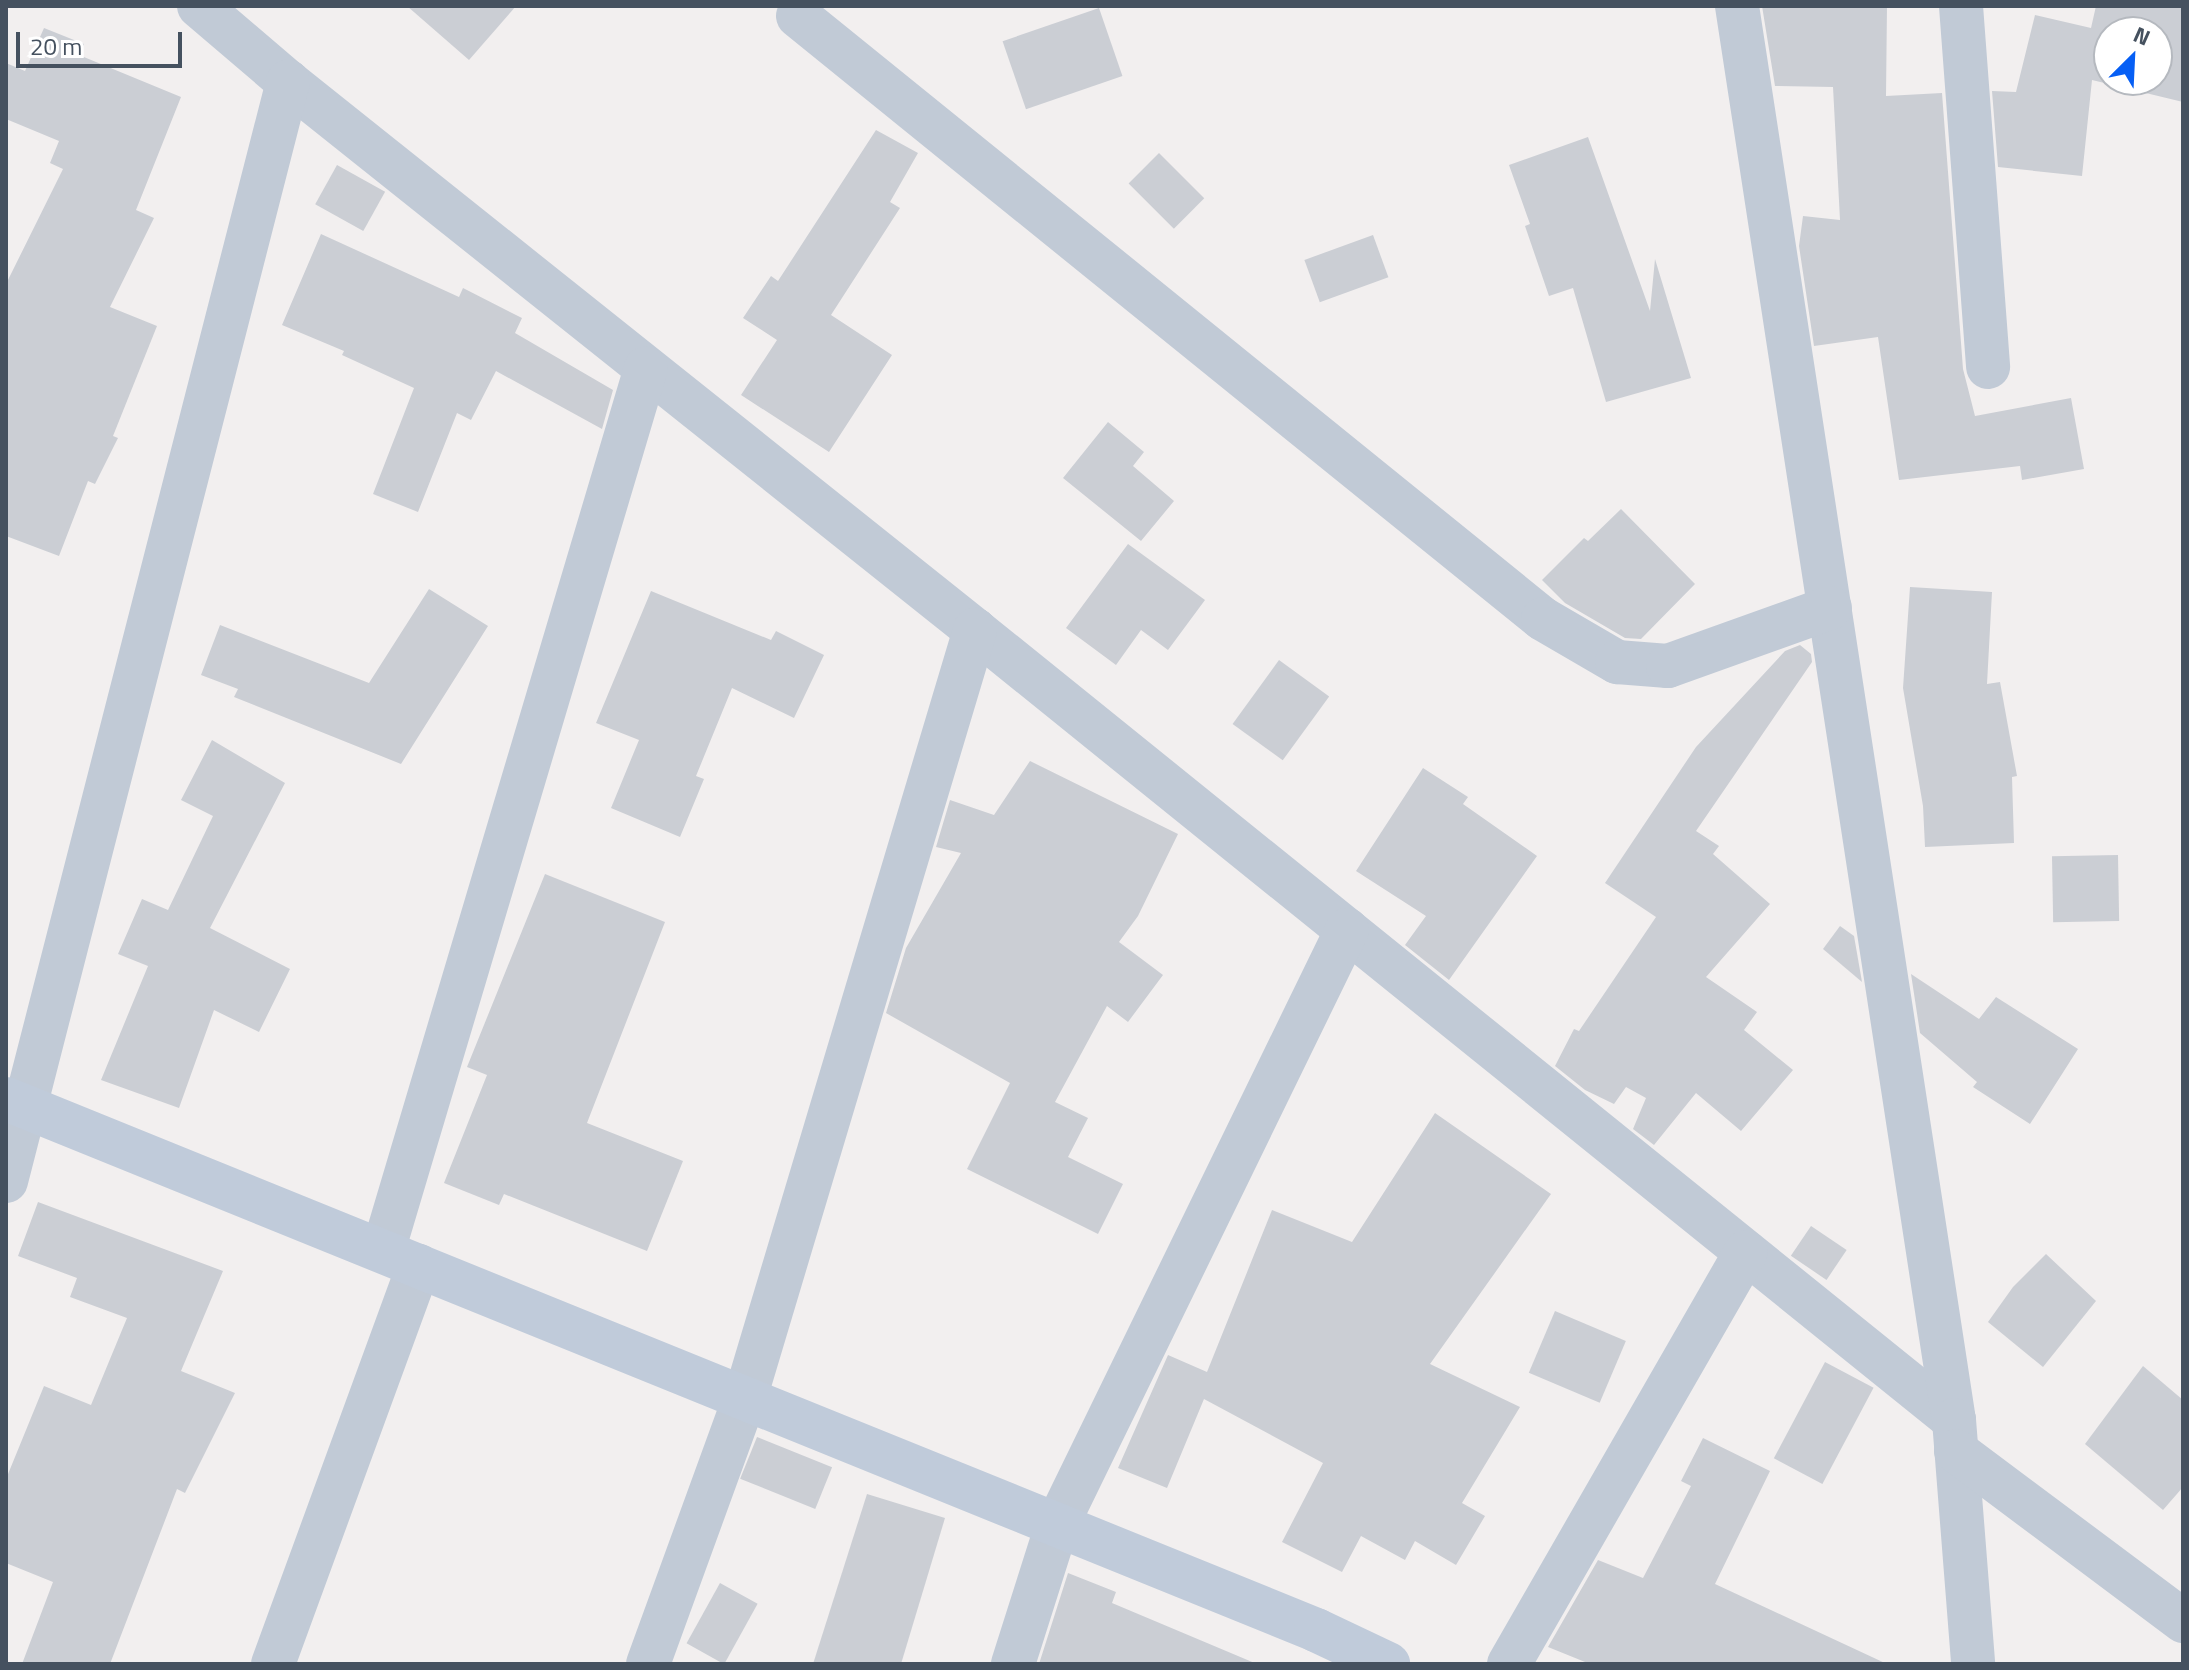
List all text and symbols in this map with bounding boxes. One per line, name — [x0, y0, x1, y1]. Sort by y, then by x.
scale bar — [20, 16, 186, 66]
north arrow — [2093, 16, 2173, 96]
text: N — [2128, 17, 2156, 55]
text: 20 m — [30, 28, 82, 64]

